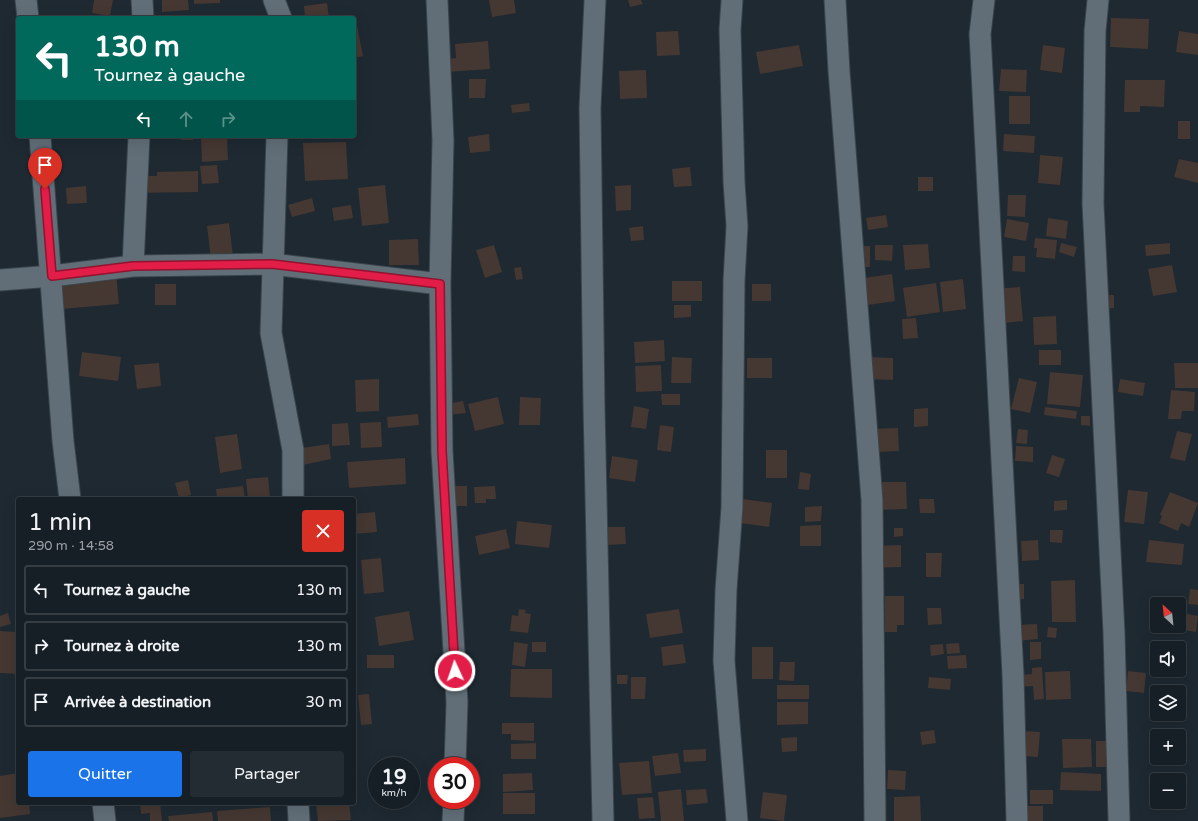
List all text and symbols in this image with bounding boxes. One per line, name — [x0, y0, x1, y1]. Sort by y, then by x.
text: 130 m — [94, 30, 180, 64]
icon: left — [28, 32, 80, 84]
text: Tournez à gauche — [94, 64, 245, 86]
icon: left — [133, 108, 155, 130]
icon: ahead — [175, 108, 197, 130]
icon: right — [217, 108, 239, 130]
pin — [28, 148, 62, 189]
icon: arrive — [34, 154, 56, 176]
text: 1 min — [28, 508, 92, 537]
button: close — [302, 510, 344, 552]
text: 290 m · 14:58 — [28, 538, 114, 554]
icon: left — [30, 579, 52, 601]
text: Tournez à gauche — [64, 581, 190, 599]
text: 130 m — [296, 581, 342, 599]
north arrow — [1150, 597, 1186, 633]
map controls — [1150, 597, 1186, 809]
icon: right — [30, 635, 52, 657]
text: Tournez à droite — [64, 637, 179, 655]
text: 130 m — [296, 637, 342, 655]
button: sound — [1150, 641, 1186, 677]
position arrow — [434, 650, 476, 692]
button: layers — [1150, 685, 1186, 721]
icon: arrive — [30, 691, 52, 713]
text: Arrivée à destination — [64, 693, 211, 711]
text: 30 m — [305, 693, 342, 711]
button: + — [1150, 729, 1186, 765]
button: Quitter — [28, 751, 182, 797]
button: Partager — [190, 751, 344, 797]
speed limit sign: 30 — [428, 757, 480, 809]
text: 19 — [381, 766, 407, 790]
button: − — [1150, 773, 1186, 809]
text: km/h — [381, 787, 407, 799]

